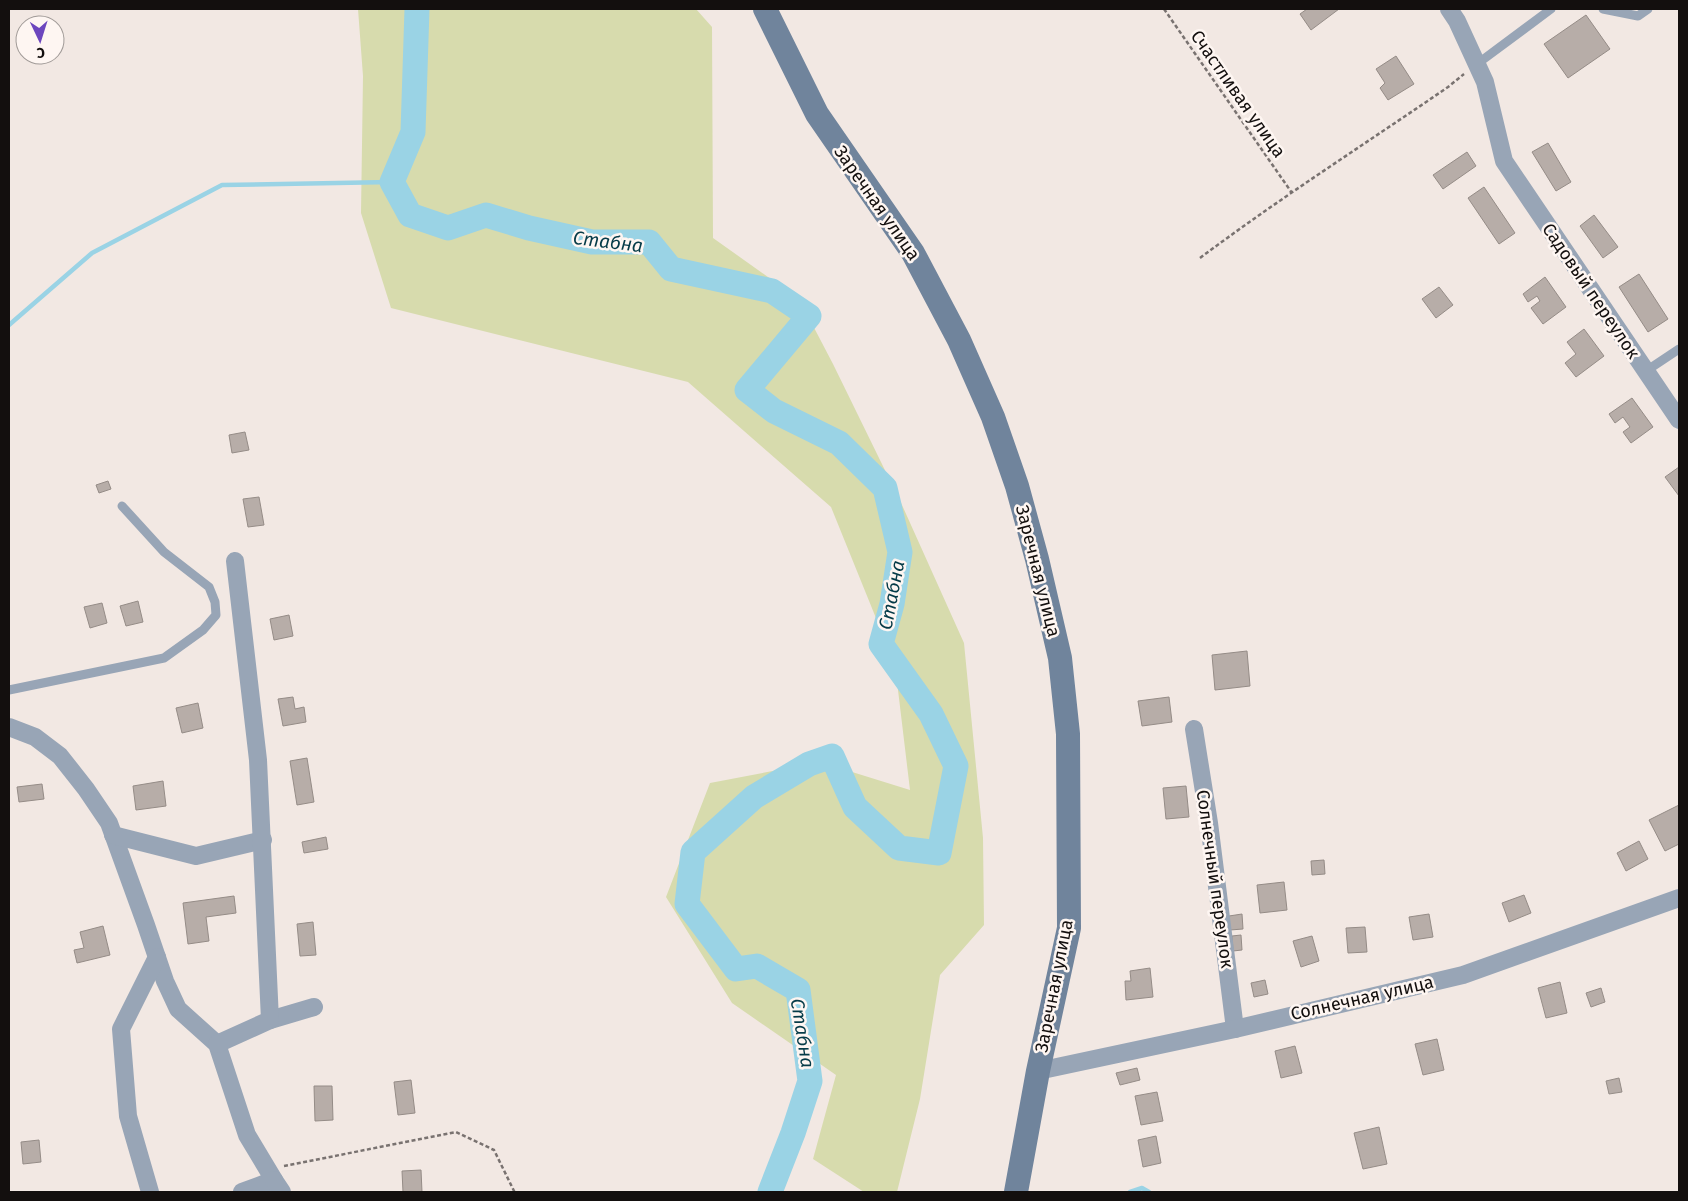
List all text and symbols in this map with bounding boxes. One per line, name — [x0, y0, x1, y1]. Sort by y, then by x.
north arrow — [15, 15, 65, 65]
street label: Счастливая улица — [1186, 26, 1290, 162]
text: С — [36, 44, 45, 61]
street label: Заречная улица — [829, 141, 925, 265]
street label: Садовый переулок — [1537, 219, 1645, 364]
water label: Стабна — [572, 226, 644, 257]
street label: Заречная улица — [1011, 503, 1065, 639]
water label: Стабна — [874, 558, 909, 632]
street label: Солнечный переулок — [1192, 788, 1239, 970]
street label: Заречная улица — [1030, 918, 1078, 1054]
street label: Солнечная улица — [1288, 971, 1436, 1025]
water label: Стабна — [786, 997, 819, 1070]

